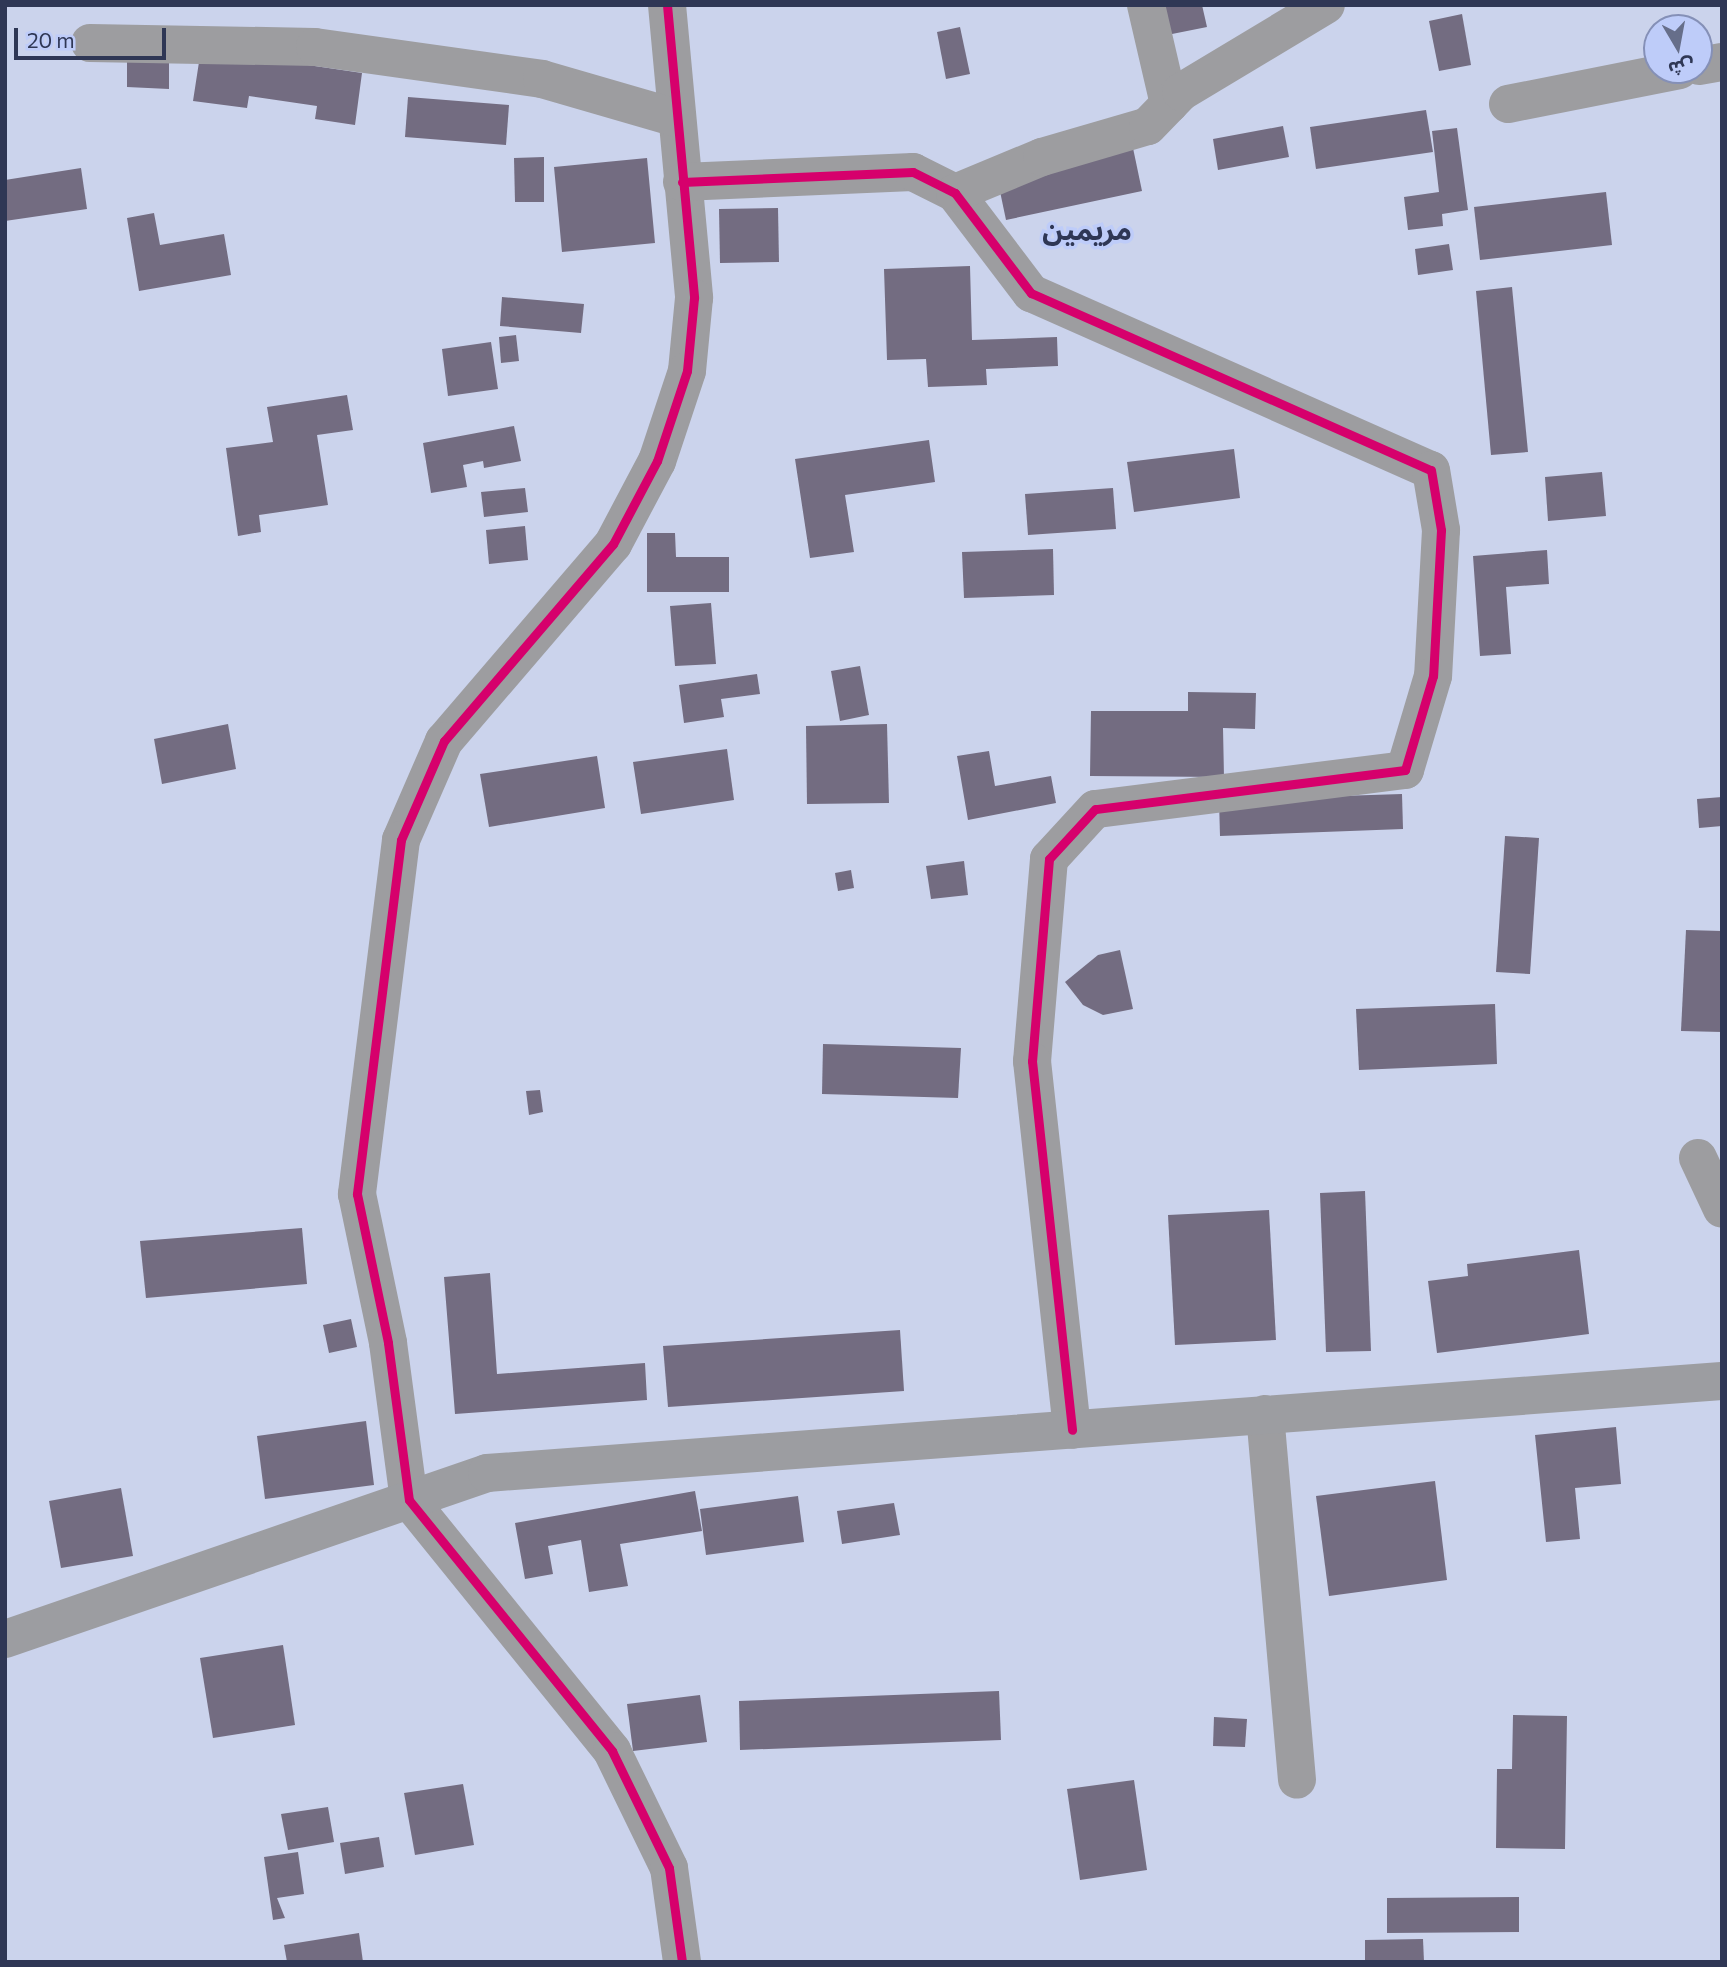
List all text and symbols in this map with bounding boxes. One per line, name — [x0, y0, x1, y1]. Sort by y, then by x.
scale bar — [18, 14, 170, 58]
north arrow — [1643, 14, 1713, 84]
text: 20 m — [27, 27, 75, 52]
text: ش — [1667, 55, 1696, 82]
district label: مريمين — [1042, 212, 1132, 246]

